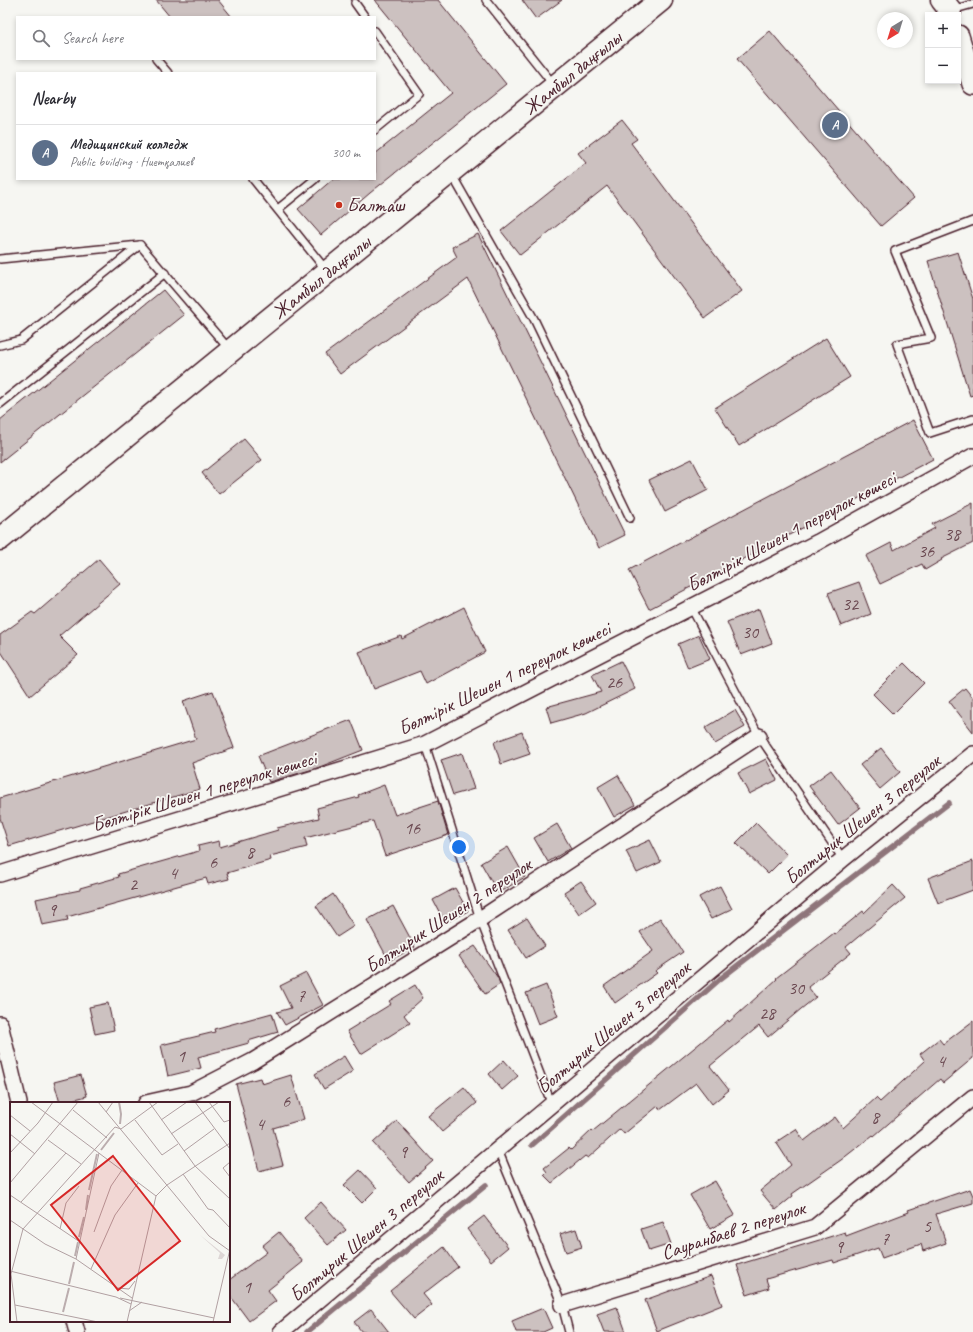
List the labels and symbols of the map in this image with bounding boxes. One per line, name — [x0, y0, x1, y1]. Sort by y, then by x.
north arrow — [877, 12, 913, 48]
street label: Жамбыл даңғылы — [518, 24, 628, 121]
pin: A — [822, 110, 848, 140]
place label: Балташ — [347, 193, 406, 218]
marker: Балташ — [334, 200, 344, 210]
street label: Жамбыл даңғылы — [267, 229, 377, 325]
street label: Бөлтірік Шешен 1 переулок көшесі — [682, 465, 902, 597]
house number: 38 — [944, 523, 962, 545]
house number: 36 — [918, 540, 935, 562]
house number: 32 — [842, 593, 860, 615]
street label: Бөлтірік Шешен 1 переулок көшесі — [394, 615, 617, 741]
house number: 30 — [742, 621, 760, 643]
house number: 26 — [606, 671, 623, 693]
street label: Бөлтірік Шешен 1 переулок көшесі — [89, 745, 322, 838]
street label: Болтирик Шешен 3 переулок — [779, 748, 947, 890]
house number: 16 — [404, 817, 421, 839]
your location — [449, 837, 469, 857]
house number: 8 — [246, 841, 256, 863]
house number: 6 — [209, 851, 218, 873]
street label: Болтирик Шешен 2 переулок — [360, 851, 538, 979]
house number: 4 — [169, 862, 179, 884]
house number: 2 — [129, 873, 139, 895]
house number: 9 — [48, 899, 58, 921]
street label: Болтирик Шешен 3 переулок — [531, 955, 697, 1099]
house number: 30 — [788, 977, 806, 999]
house number: 7 — [297, 985, 306, 1007]
house number: 28 — [759, 1002, 777, 1024]
house number: 1 — [177, 1045, 186, 1067]
house number: 4 — [937, 1050, 947, 1072]
house number: 6 — [282, 1090, 291, 1112]
inset map — [10, 1102, 230, 1322]
house number: 8 — [871, 1106, 881, 1128]
house number: 4 — [256, 1113, 266, 1135]
house number: 9 — [399, 1141, 409, 1163]
street label: Болтирик Шешен 3 переулок — [284, 1163, 450, 1307]
street label: Сауранбаев 2 переулок — [658, 1195, 810, 1265]
house number: 5 — [923, 1215, 932, 1237]
house number: 7 — [881, 1228, 890, 1250]
house number: 9 — [835, 1236, 845, 1258]
house number: 1 — [243, 1276, 252, 1298]

